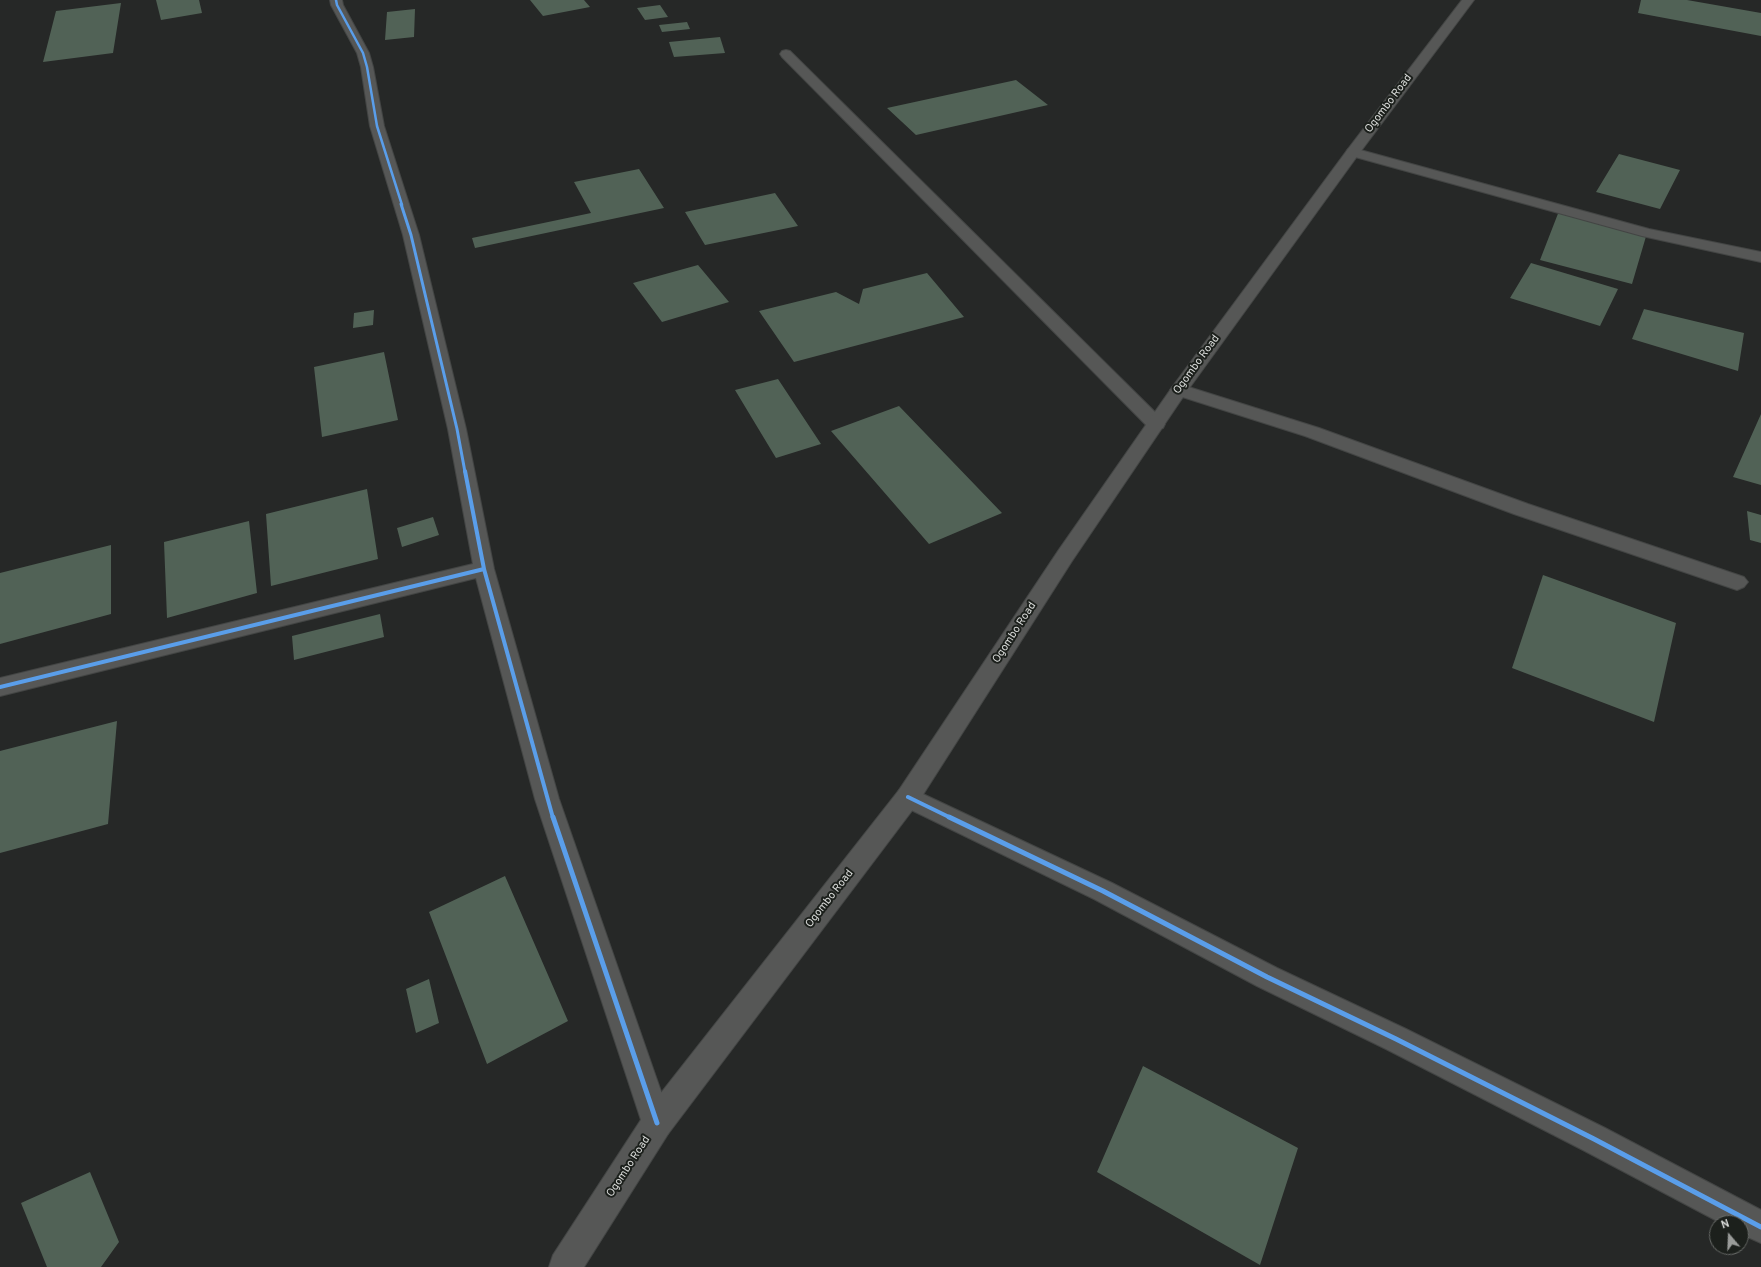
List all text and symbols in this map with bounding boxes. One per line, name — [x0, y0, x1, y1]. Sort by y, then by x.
street label: Ogombo Road — [1363, 72, 1415, 136]
street label: Ogombo Road — [1171, 333, 1223, 397]
street label: Ogombo Road — [990, 600, 1040, 666]
street label: Ogombo Road — [803, 867, 857, 931]
street label: Ogombo Road — [604, 1134, 654, 1200]
north arrow — [1709, 1215, 1749, 1255]
text: N — [1719, 1217, 1731, 1233]

